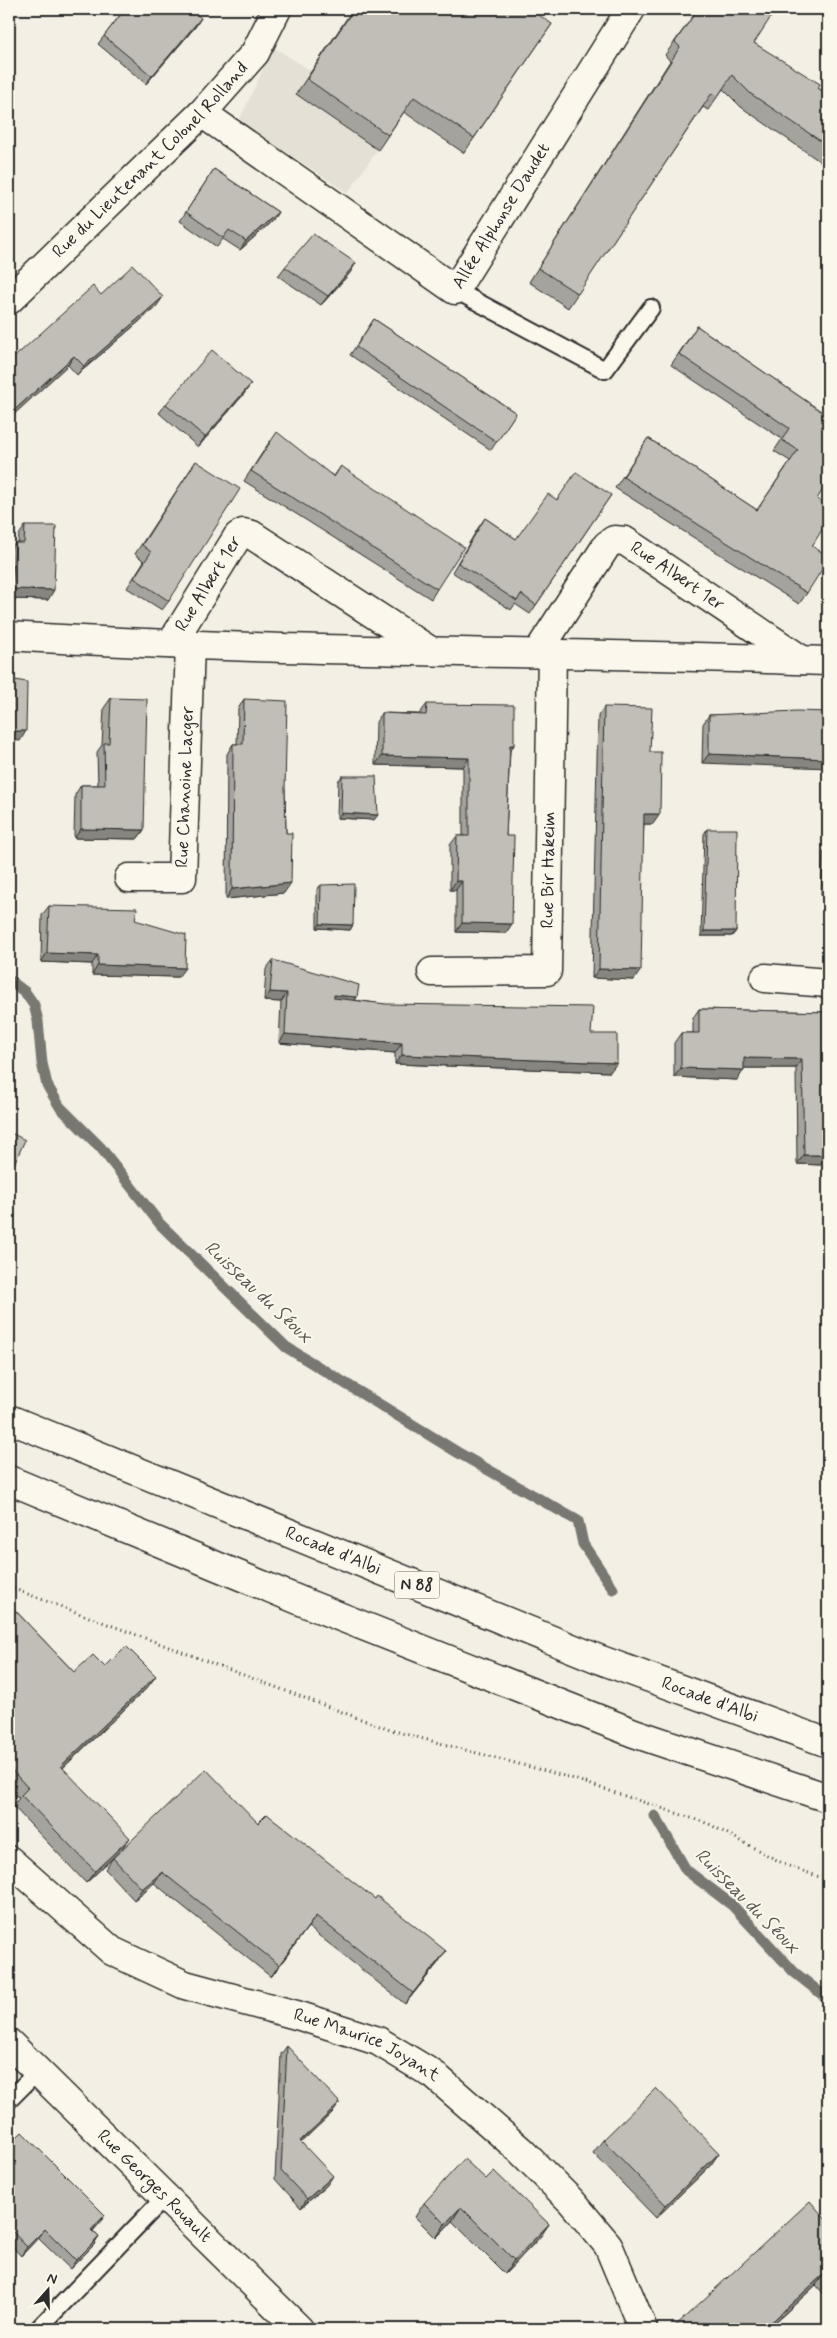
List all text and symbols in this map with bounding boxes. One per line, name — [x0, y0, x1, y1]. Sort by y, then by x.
street label: Rue du Lieutenant Colonel Rolland — [47, 57, 254, 264]
street label: Allée Alphonse Daudet — [447, 138, 556, 294]
street label: Rue Albert 1er — [170, 531, 248, 636]
street label: Rue Albert 1er — [625, 536, 730, 617]
street label: Rue Chanoine Lacger — [170, 705, 200, 868]
street label: Rue Bir Hakeim — [536, 811, 562, 929]
water label: Ruisseau du Séoux — [199, 1235, 318, 1349]
street label: Rocade d'Albi — [282, 1521, 385, 1581]
road number: N 88 — [394, 1572, 440, 1598]
street label: Rocade d'Albi — [658, 1671, 761, 1728]
water label: Ruisseau du Séoux — [689, 1843, 806, 1960]
street label: Rue Maurice Joyant — [291, 2003, 445, 2088]
street label: Rue Georges Rouault — [92, 2124, 217, 2248]
north arrow — [22, 2266, 72, 2316]
text: N — [45, 2269, 60, 2289]

